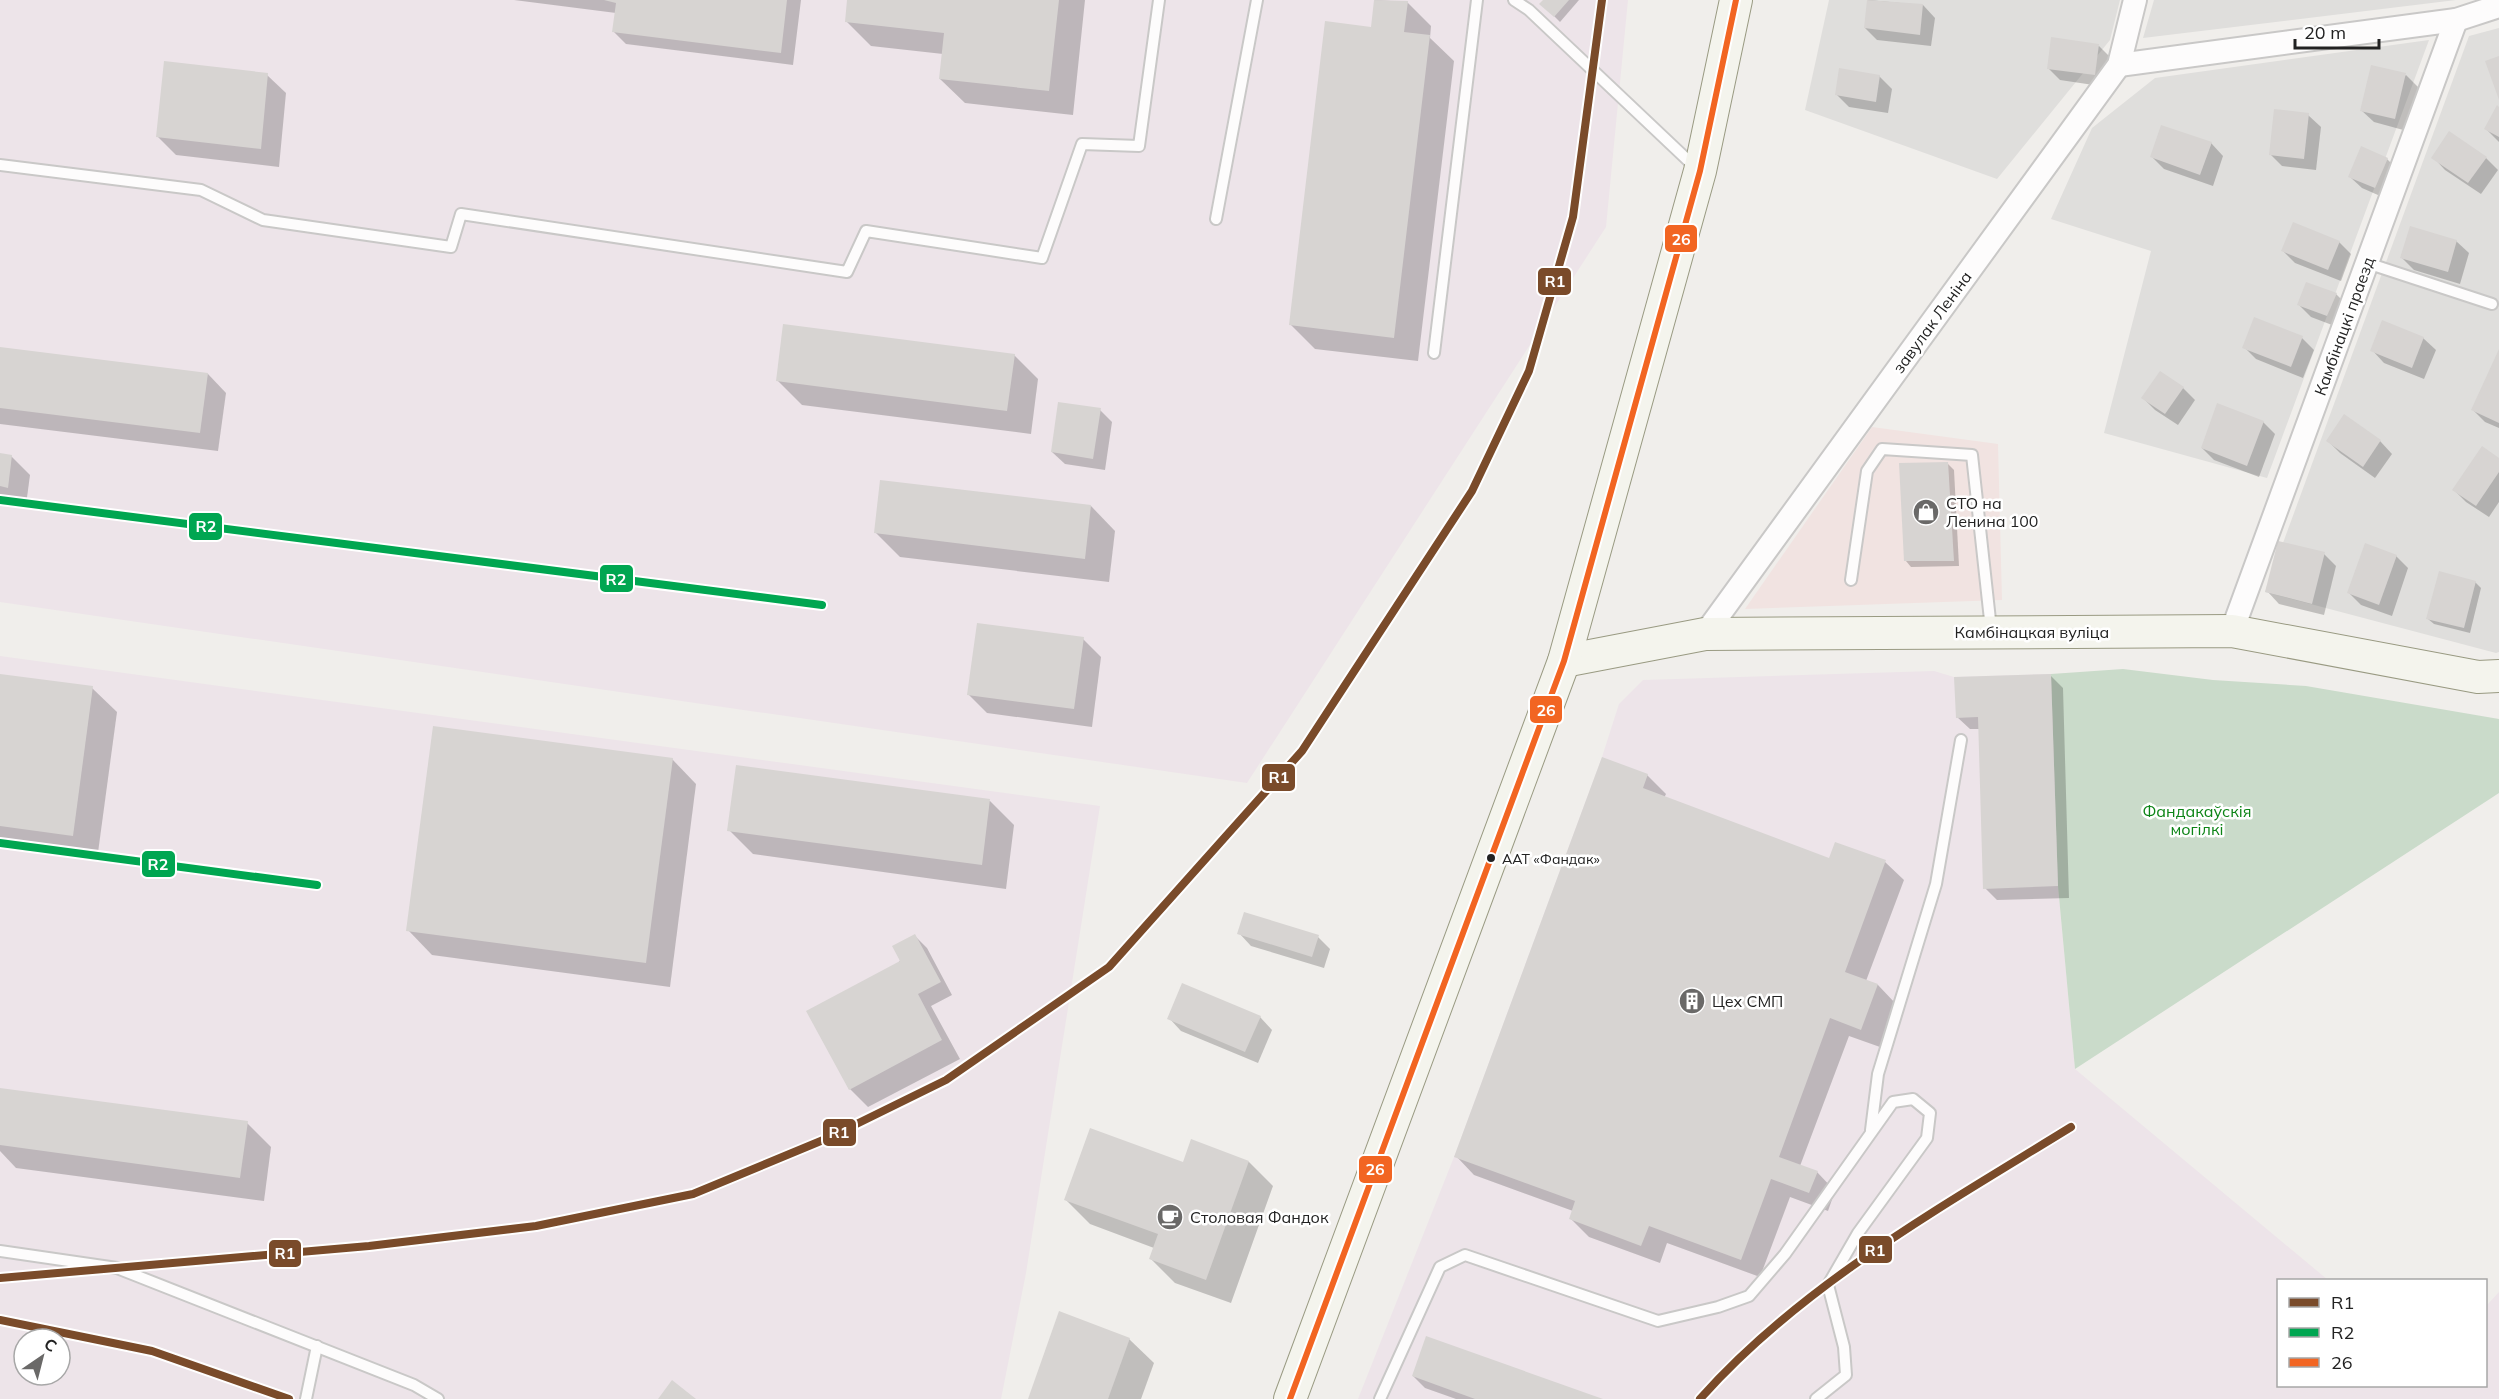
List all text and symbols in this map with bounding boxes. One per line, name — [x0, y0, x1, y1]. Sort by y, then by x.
scale bar — [2295, 12, 2379, 50]
text: 20 m — [2304, 21, 2346, 44]
line badge: 26 — [1664, 224, 1698, 253]
text: 26 — [1671, 229, 1691, 249]
street label: Камбінацкі праезд — [2310, 254, 2378, 398]
line badge: R1 — [1537, 267, 1572, 296]
street label: завулак Леніна — [1888, 267, 1976, 377]
text: R1 — [1545, 271, 1565, 291]
place label: СТО на Ленина 100 — [1946, 493, 2038, 531]
shop icon: СТО на Ленина 100 — [1911, 497, 1941, 527]
line badge: R2 — [188, 512, 223, 541]
text: R2 — [196, 516, 216, 536]
line badge: R2 — [599, 564, 634, 593]
text: R2 — [606, 569, 626, 589]
street label: Камбінацкая вуліца — [1955, 622, 2109, 642]
line badge: 26 — [1529, 695, 1563, 724]
text: 26 — [1536, 700, 1556, 720]
line badge: R1 — [1261, 763, 1296, 792]
text: R1 — [1269, 767, 1289, 787]
park label: Фандакаўскія могілкі — [2142, 801, 2252, 839]
line badge: R2 — [141, 850, 176, 878]
place label: ААТ «Фандак» — [1502, 850, 1600, 868]
marker: ААТ «Фандак» — [1485, 852, 1497, 864]
text: R2 — [148, 854, 168, 874]
building icon: Цех СМП — [1677, 986, 1707, 1016]
place label: Цех СМП — [1712, 991, 1783, 1011]
line badge: R1 — [822, 1118, 857, 1147]
text: R1 — [829, 1122, 849, 1142]
line badge: 26 — [1358, 1155, 1393, 1184]
text: 26 — [1365, 1159, 1385, 1179]
cafe icon: Столовая Фандок — [1155, 1202, 1185, 1232]
place label: Столовая Фандок — [1190, 1207, 1329, 1227]
line badge: R1 — [1858, 1235, 1893, 1264]
line badge: R1 — [268, 1239, 302, 1268]
text: R1 — [1865, 1240, 1885, 1260]
text: R1 — [275, 1243, 295, 1263]
legend — [2277, 1279, 2487, 1387]
text: R1 — [2331, 1291, 2354, 1314]
text: R2 — [2331, 1321, 2354, 1344]
north arrow — [12, 1327, 72, 1387]
text: С — [40, 1333, 61, 1356]
text: 26 — [2331, 1351, 2353, 1374]

